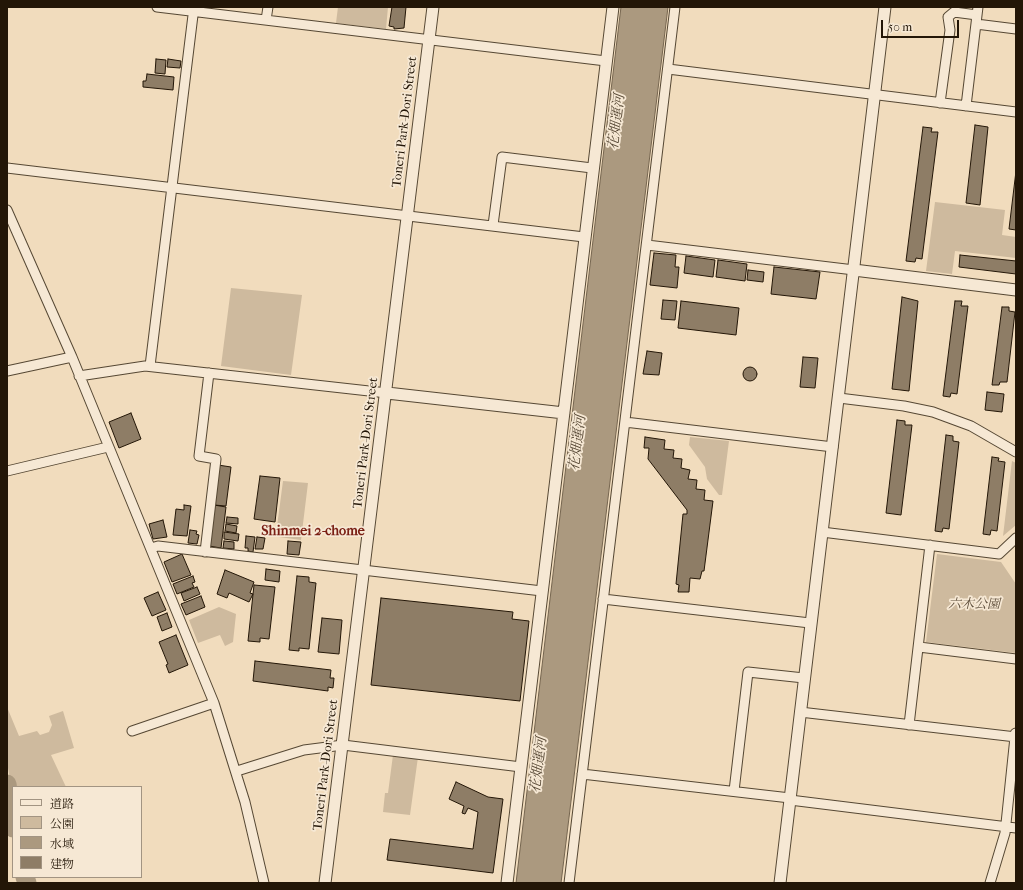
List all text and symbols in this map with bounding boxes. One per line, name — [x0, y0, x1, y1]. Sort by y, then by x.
scale bar — [883, 12, 961, 38]
text: 50 m — [888, 20, 912, 34]
street label: Toneri Park-Dori Street — [389, 55, 421, 189]
water label: 花畑運河 — [605, 93, 629, 151]
street label: Toneri Park-Dori Street — [350, 376, 382, 510]
water label: 花畑運河 — [566, 414, 590, 472]
district label: Shinmei 2-chome — [261, 524, 365, 540]
park label: 六木公園 — [948, 597, 1000, 613]
street label: Toneri Park-Dori Street — [310, 698, 342, 832]
water label: 花畑運河 — [527, 736, 551, 794]
legend — [12, 786, 142, 878]
text: 道路 — [50, 797, 74, 811]
text: 公園 — [50, 817, 74, 831]
text: 水域 — [50, 837, 74, 851]
text: 建物 — [50, 857, 74, 871]

